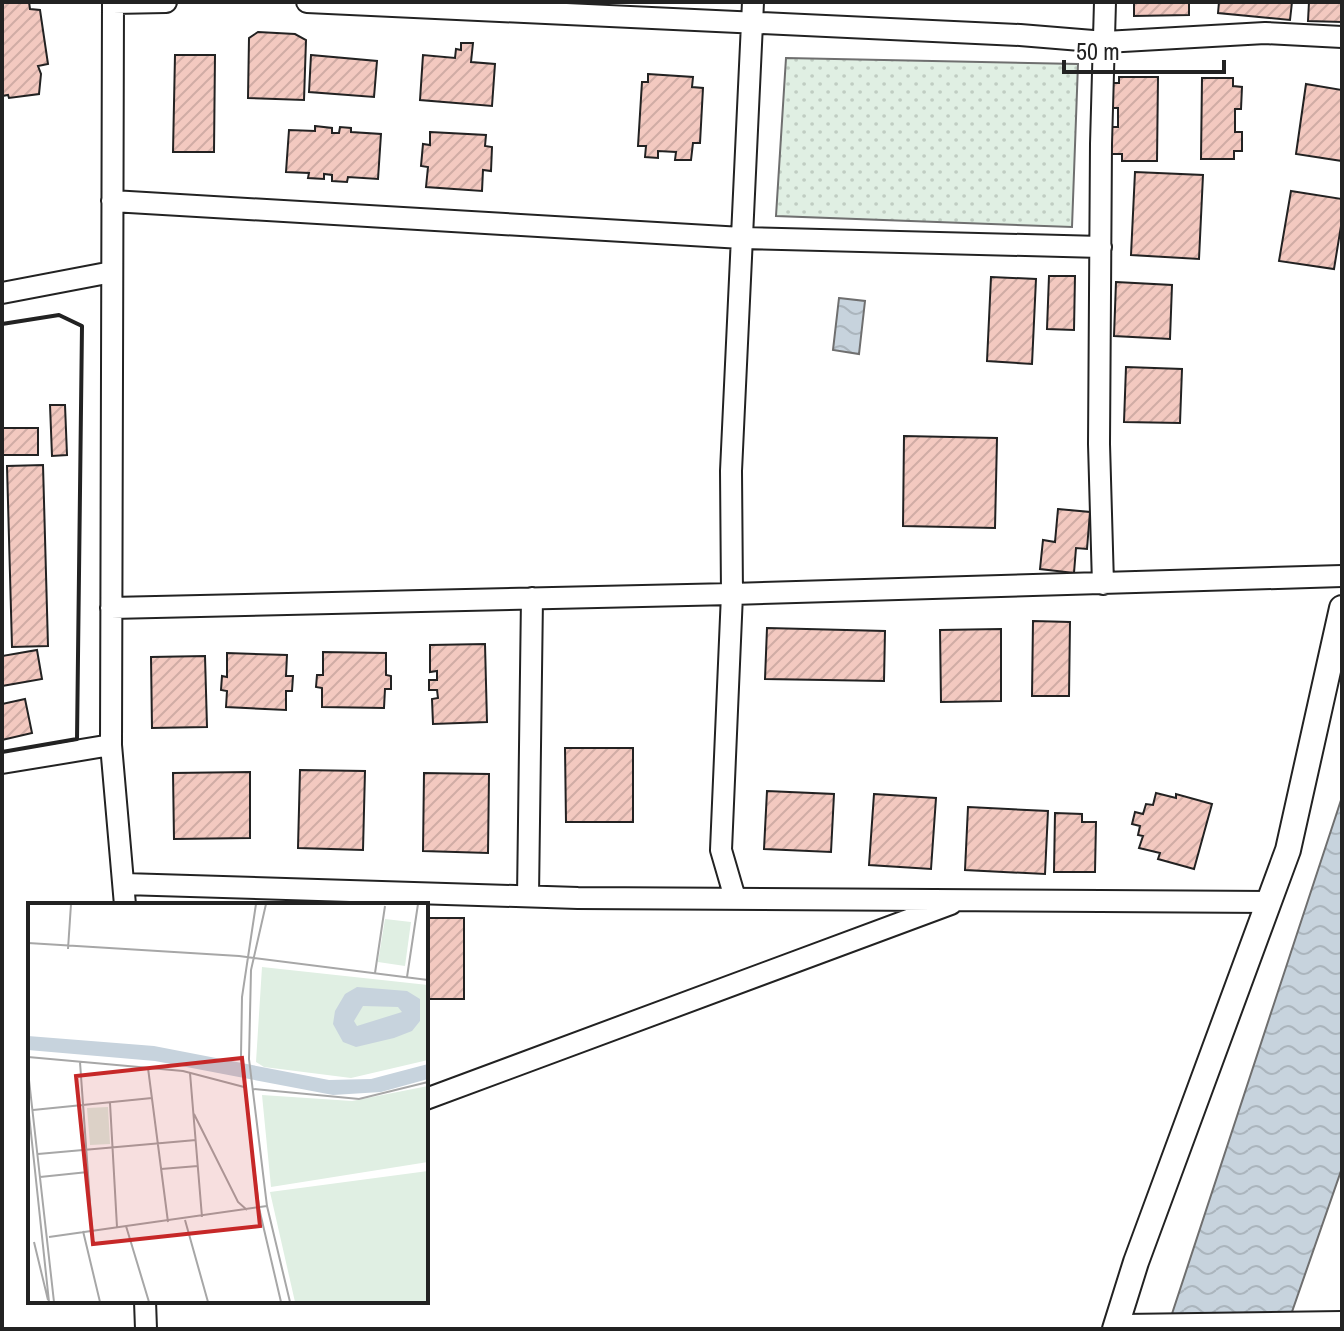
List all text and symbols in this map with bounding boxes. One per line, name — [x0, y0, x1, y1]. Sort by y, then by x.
scale bar — [1064, 24, 1224, 74]
text: 50 m — [1076, 35, 1120, 67]
inset map — [28, 903, 428, 1303]

